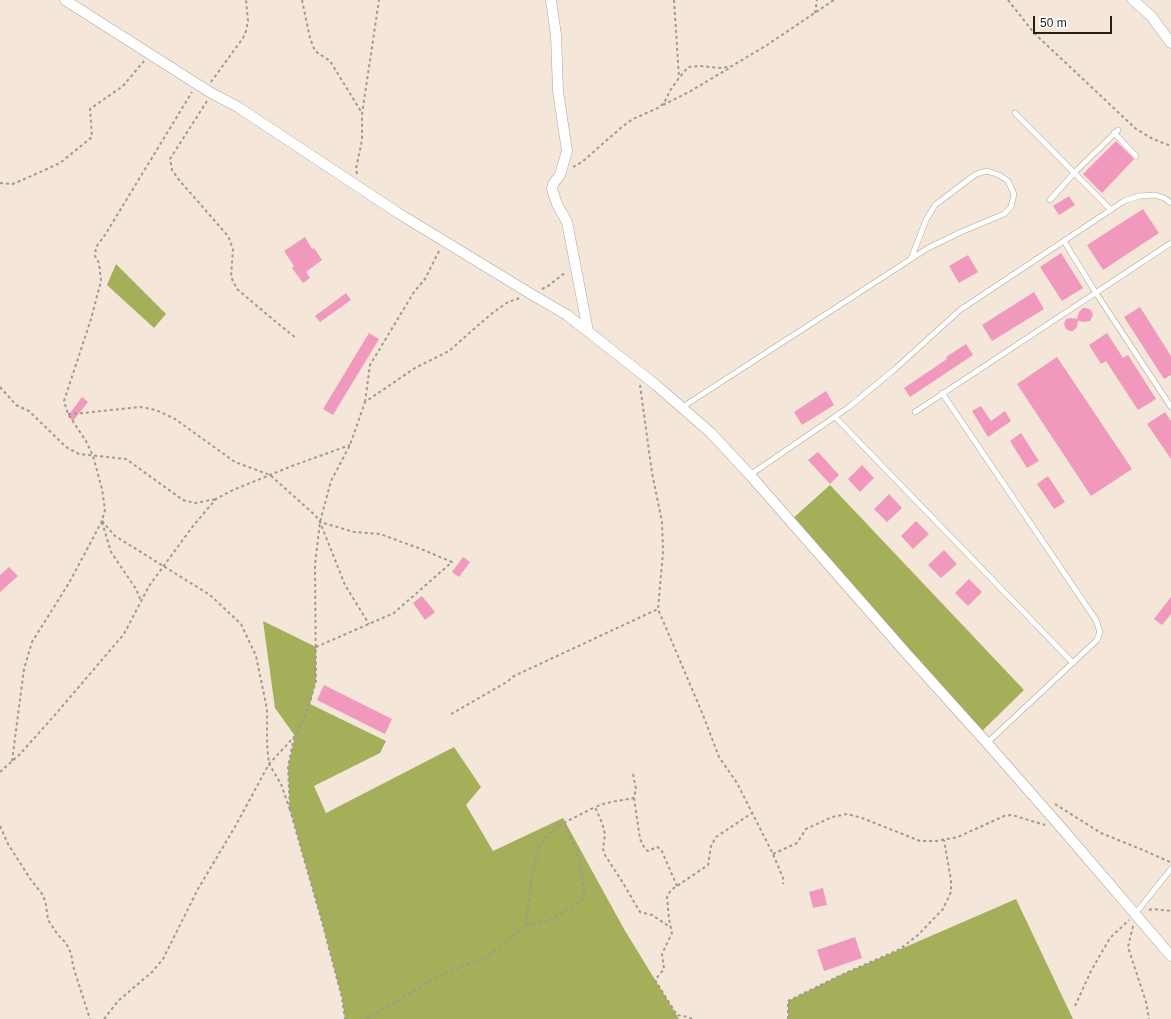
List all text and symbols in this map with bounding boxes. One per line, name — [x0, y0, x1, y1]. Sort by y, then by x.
scale bar — [1035, 8, 1114, 34]
text: 50 m — [1040, 16, 1067, 30]

